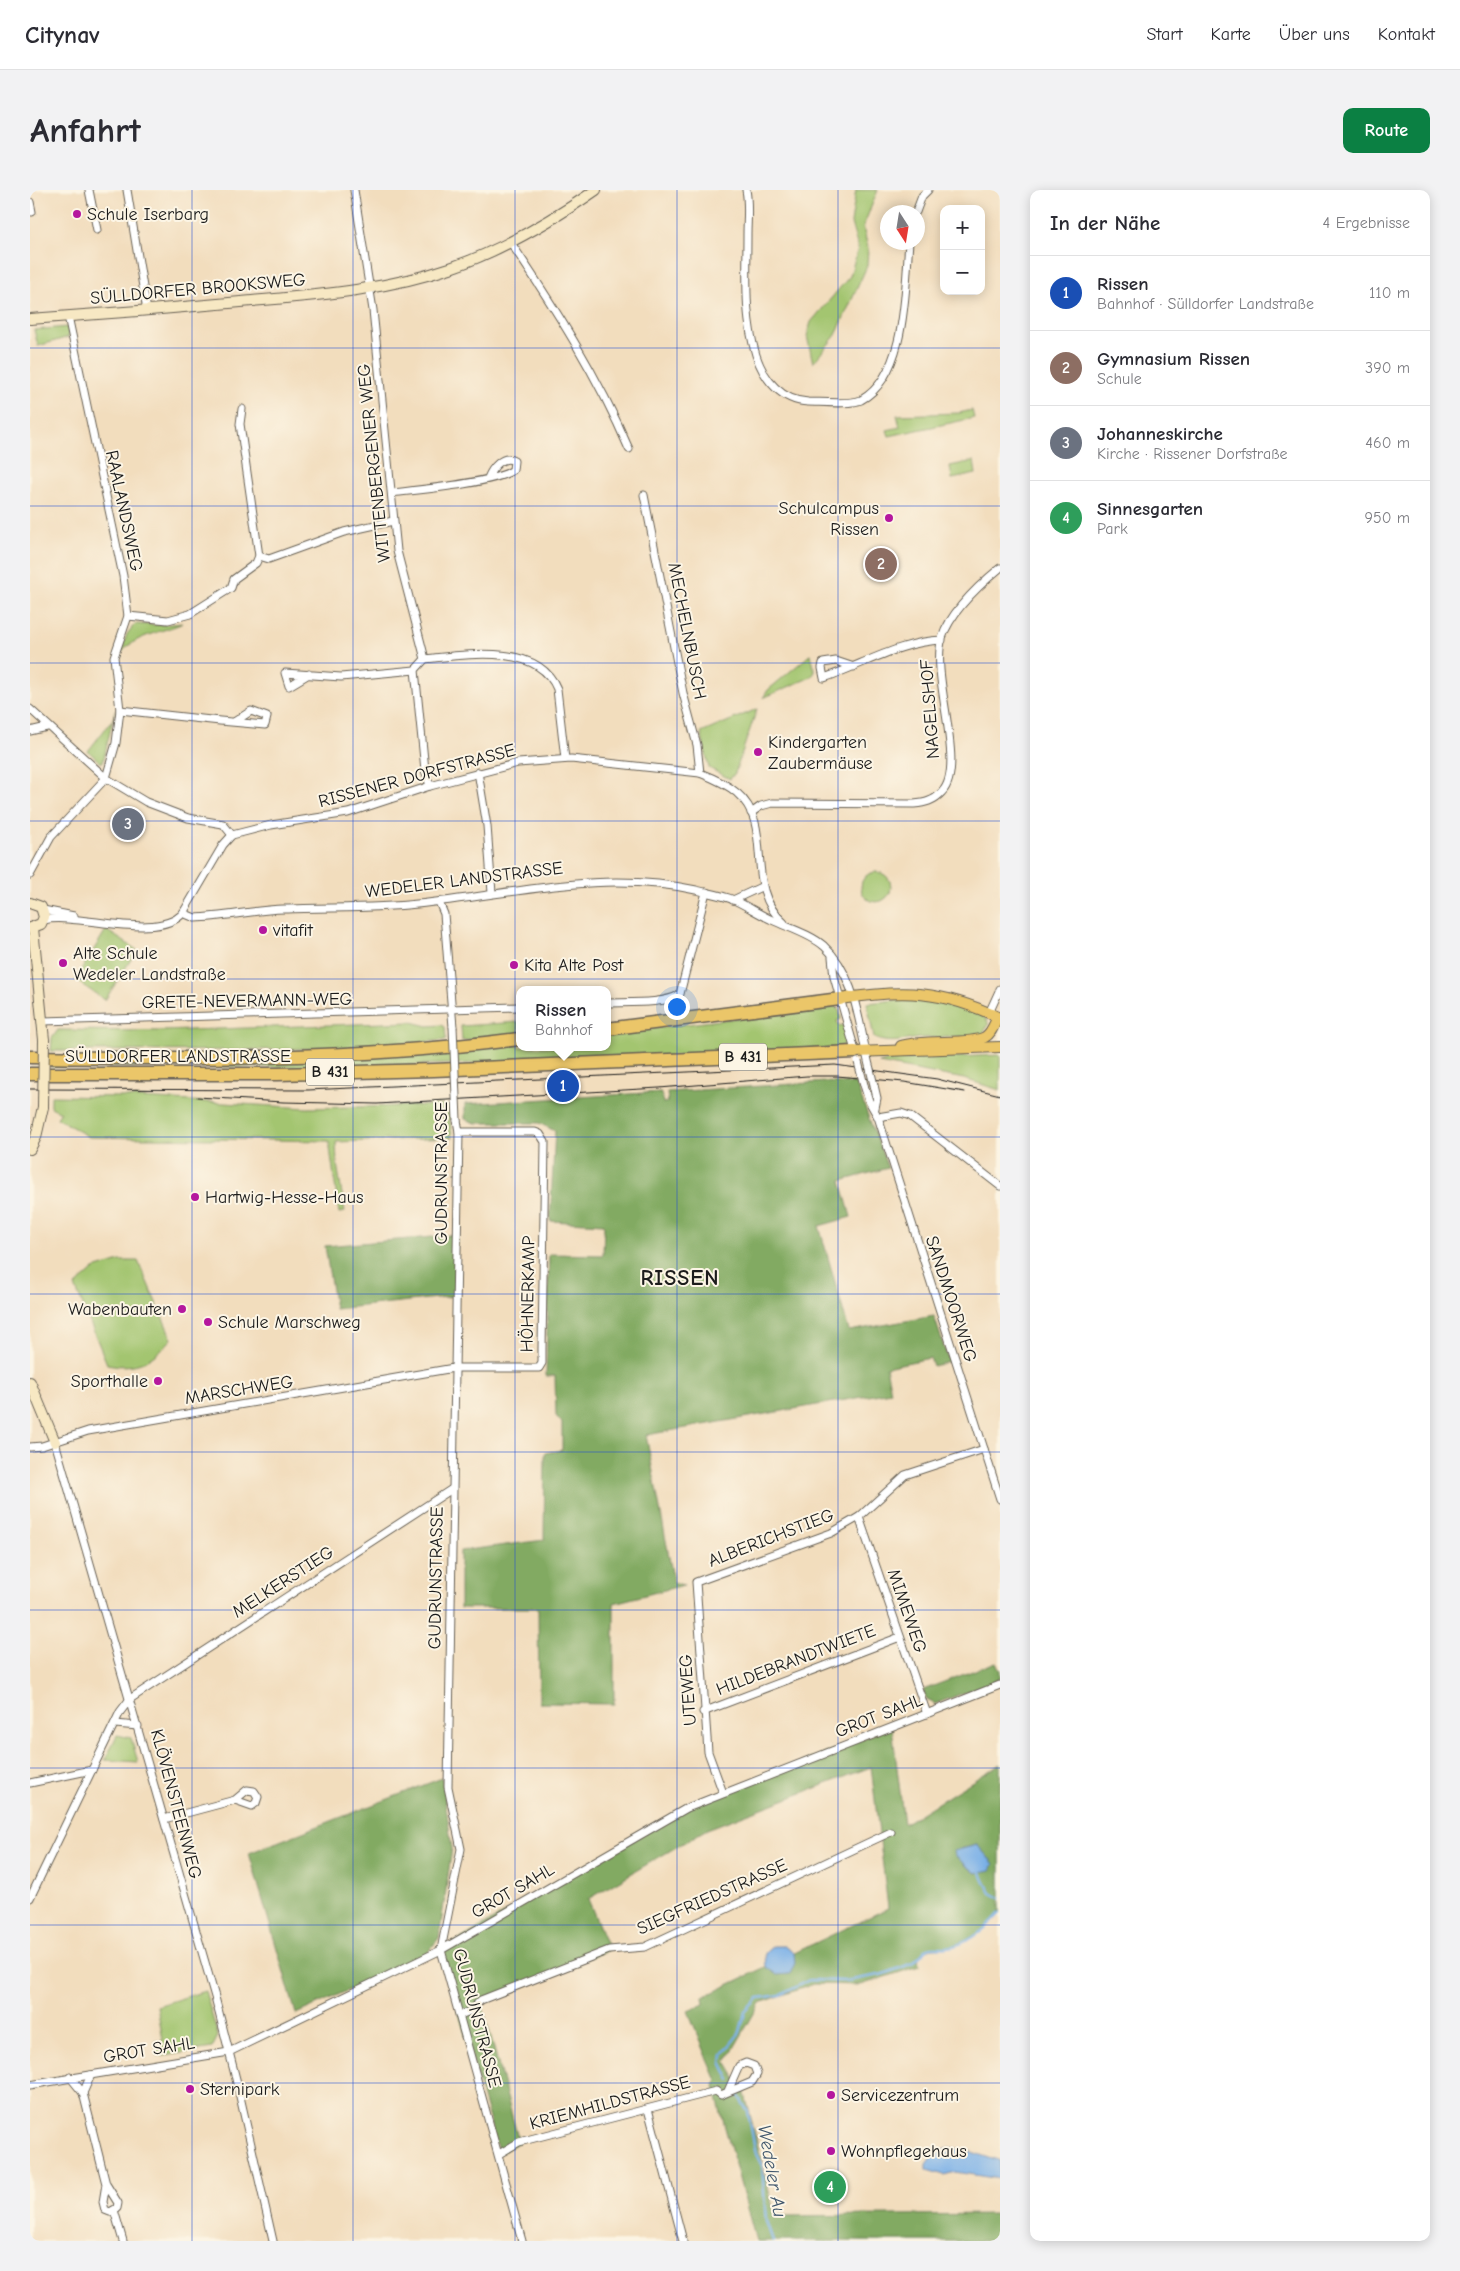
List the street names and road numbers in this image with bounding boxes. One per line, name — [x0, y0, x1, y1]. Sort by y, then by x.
street label: SÜLLDORFER BROOKSWEG — [89, 269, 307, 309]
street label: WITTENBERGENER WEG — [353, 363, 395, 563]
street label: RAALANDSWEG — [101, 448, 147, 574]
street label: MECHELNBUSCH — [663, 561, 711, 701]
street label: NAGELSHOF — [916, 658, 944, 760]
street label: RISSENER DORFSTRASSE — [316, 740, 518, 812]
street label: WEDELER LANDSTRASSE — [364, 857, 564, 903]
street label: GRETE-NEVERMANN-WEG — [141, 989, 353, 1013]
road number: B 431 — [719, 1044, 767, 1070]
street label: SÜLLDORFER LANDSTRASSE — [65, 1046, 291, 1067]
road number: B 431 — [306, 1059, 354, 1086]
street label: GUDRUNSTRASSE — [431, 1101, 452, 1244]
street label: SANDMOORWEG — [921, 1233, 981, 1365]
street label: HÖHNERKAMP — [516, 1235, 540, 1353]
street label: MARSCHWEG — [183, 1371, 295, 1409]
street label: ALBERICHSTIEG — [705, 1504, 837, 1572]
street label: GUDRUNSTRASSE — [424, 1506, 448, 1650]
street label: MELKERSTIEG — [228, 1541, 338, 1623]
street label: MIMEWEG — [883, 1566, 931, 1656]
street label: HILDEBRANDTWIETE — [713, 1620, 879, 1700]
street label: UTEWEG — [675, 1653, 701, 1727]
street label: GROT SAHL — [832, 1690, 926, 1742]
street label: KLÖVENSTEENWEG — [146, 1727, 206, 1881]
street label: SIEGFRIEDSTRASSE — [634, 1854, 790, 1940]
street label: GROT SAHL — [468, 1859, 558, 1923]
street label: GUDRUNSTRASSE — [448, 1946, 506, 2090]
street label: GROT SAHL — [102, 2032, 196, 2068]
street label: KRIEMHILDSTRASSE — [527, 2071, 693, 2135]

